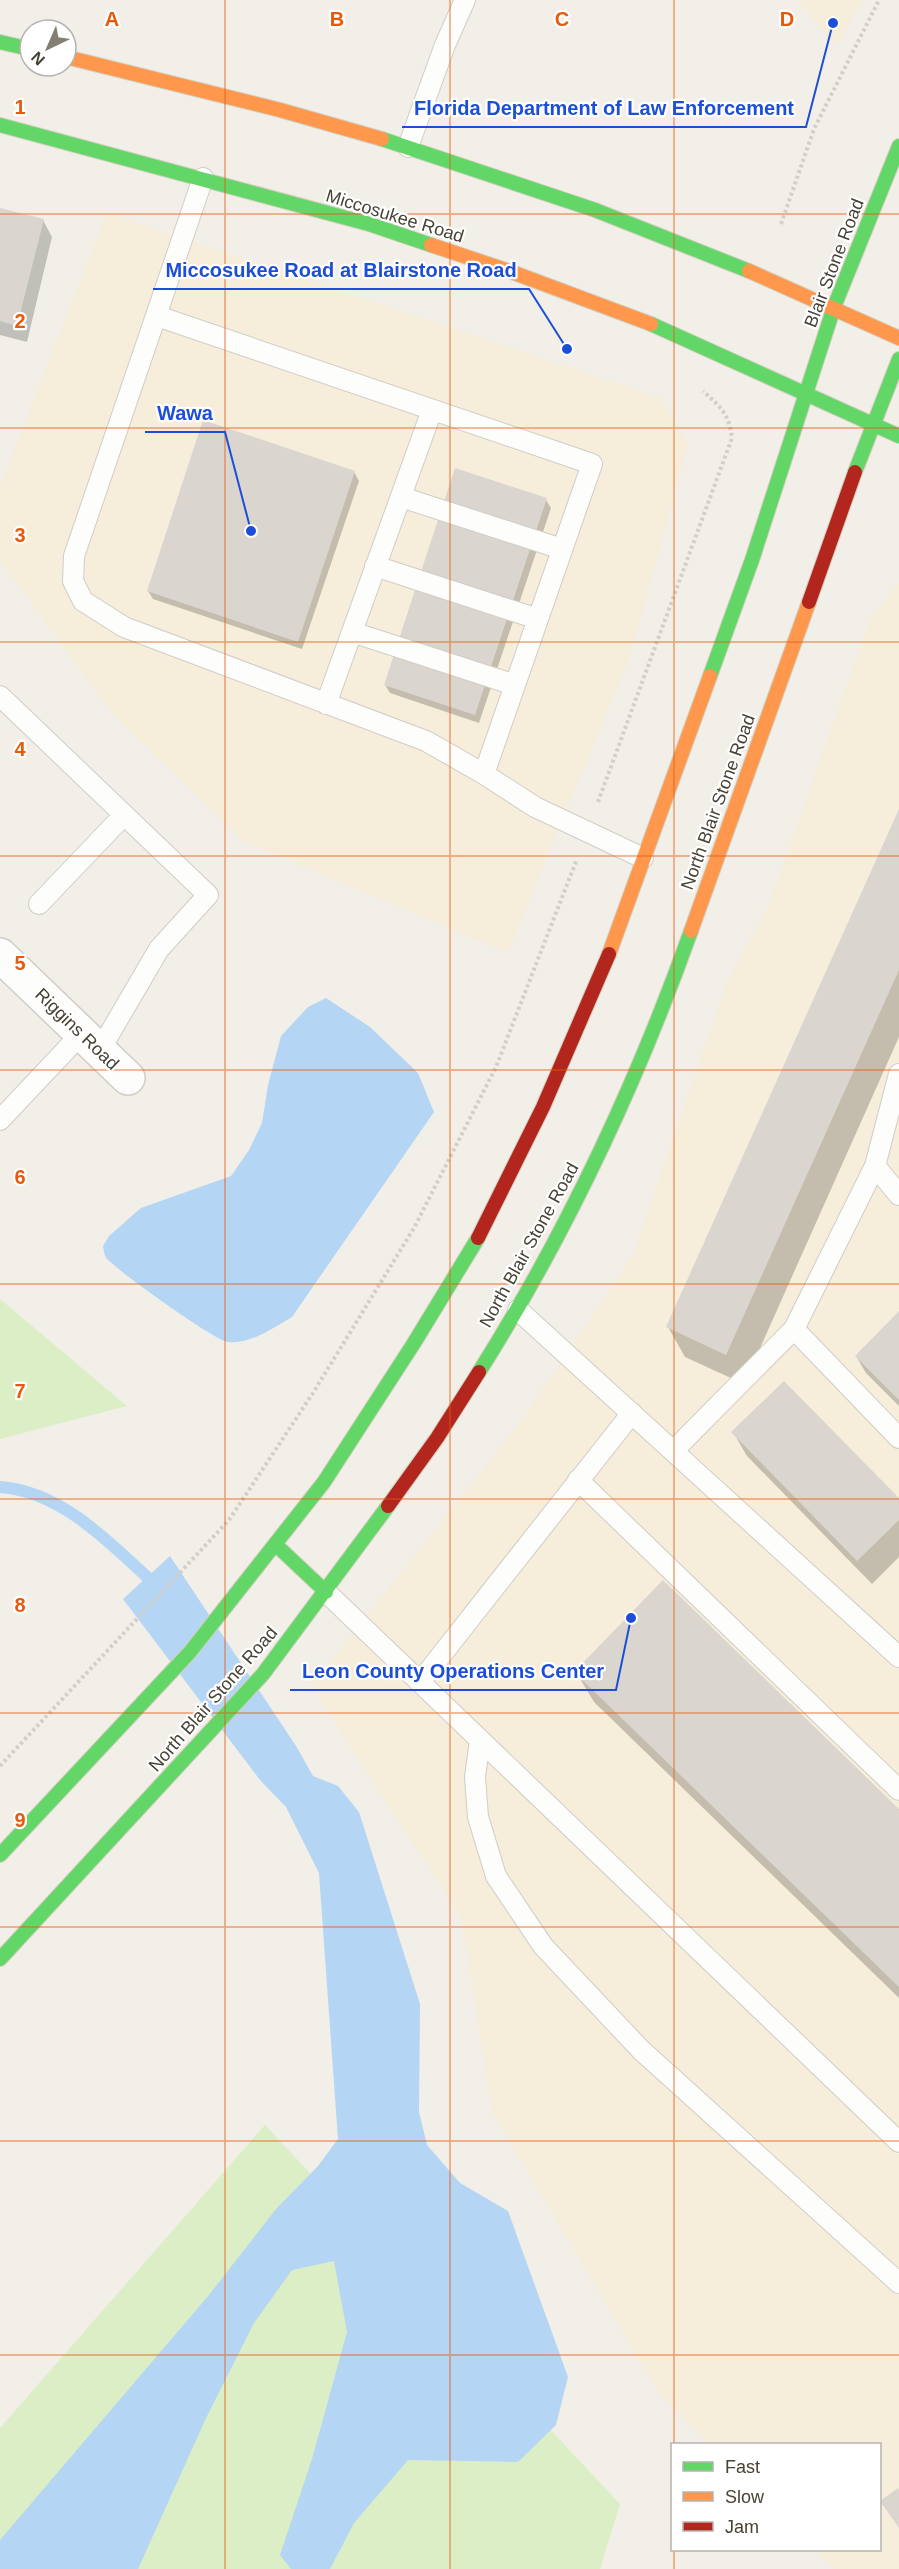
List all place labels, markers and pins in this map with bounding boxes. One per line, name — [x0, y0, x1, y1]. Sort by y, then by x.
callout: Florida Department of Law Enforcement — [402, 89, 806, 127]
callout: Miccosukee Road at Blairstone Road — [153, 251, 529, 289]
callout: Wawa — [145, 394, 225, 432]
callout: Leon County Operations Center — [290, 1652, 616, 1690]

